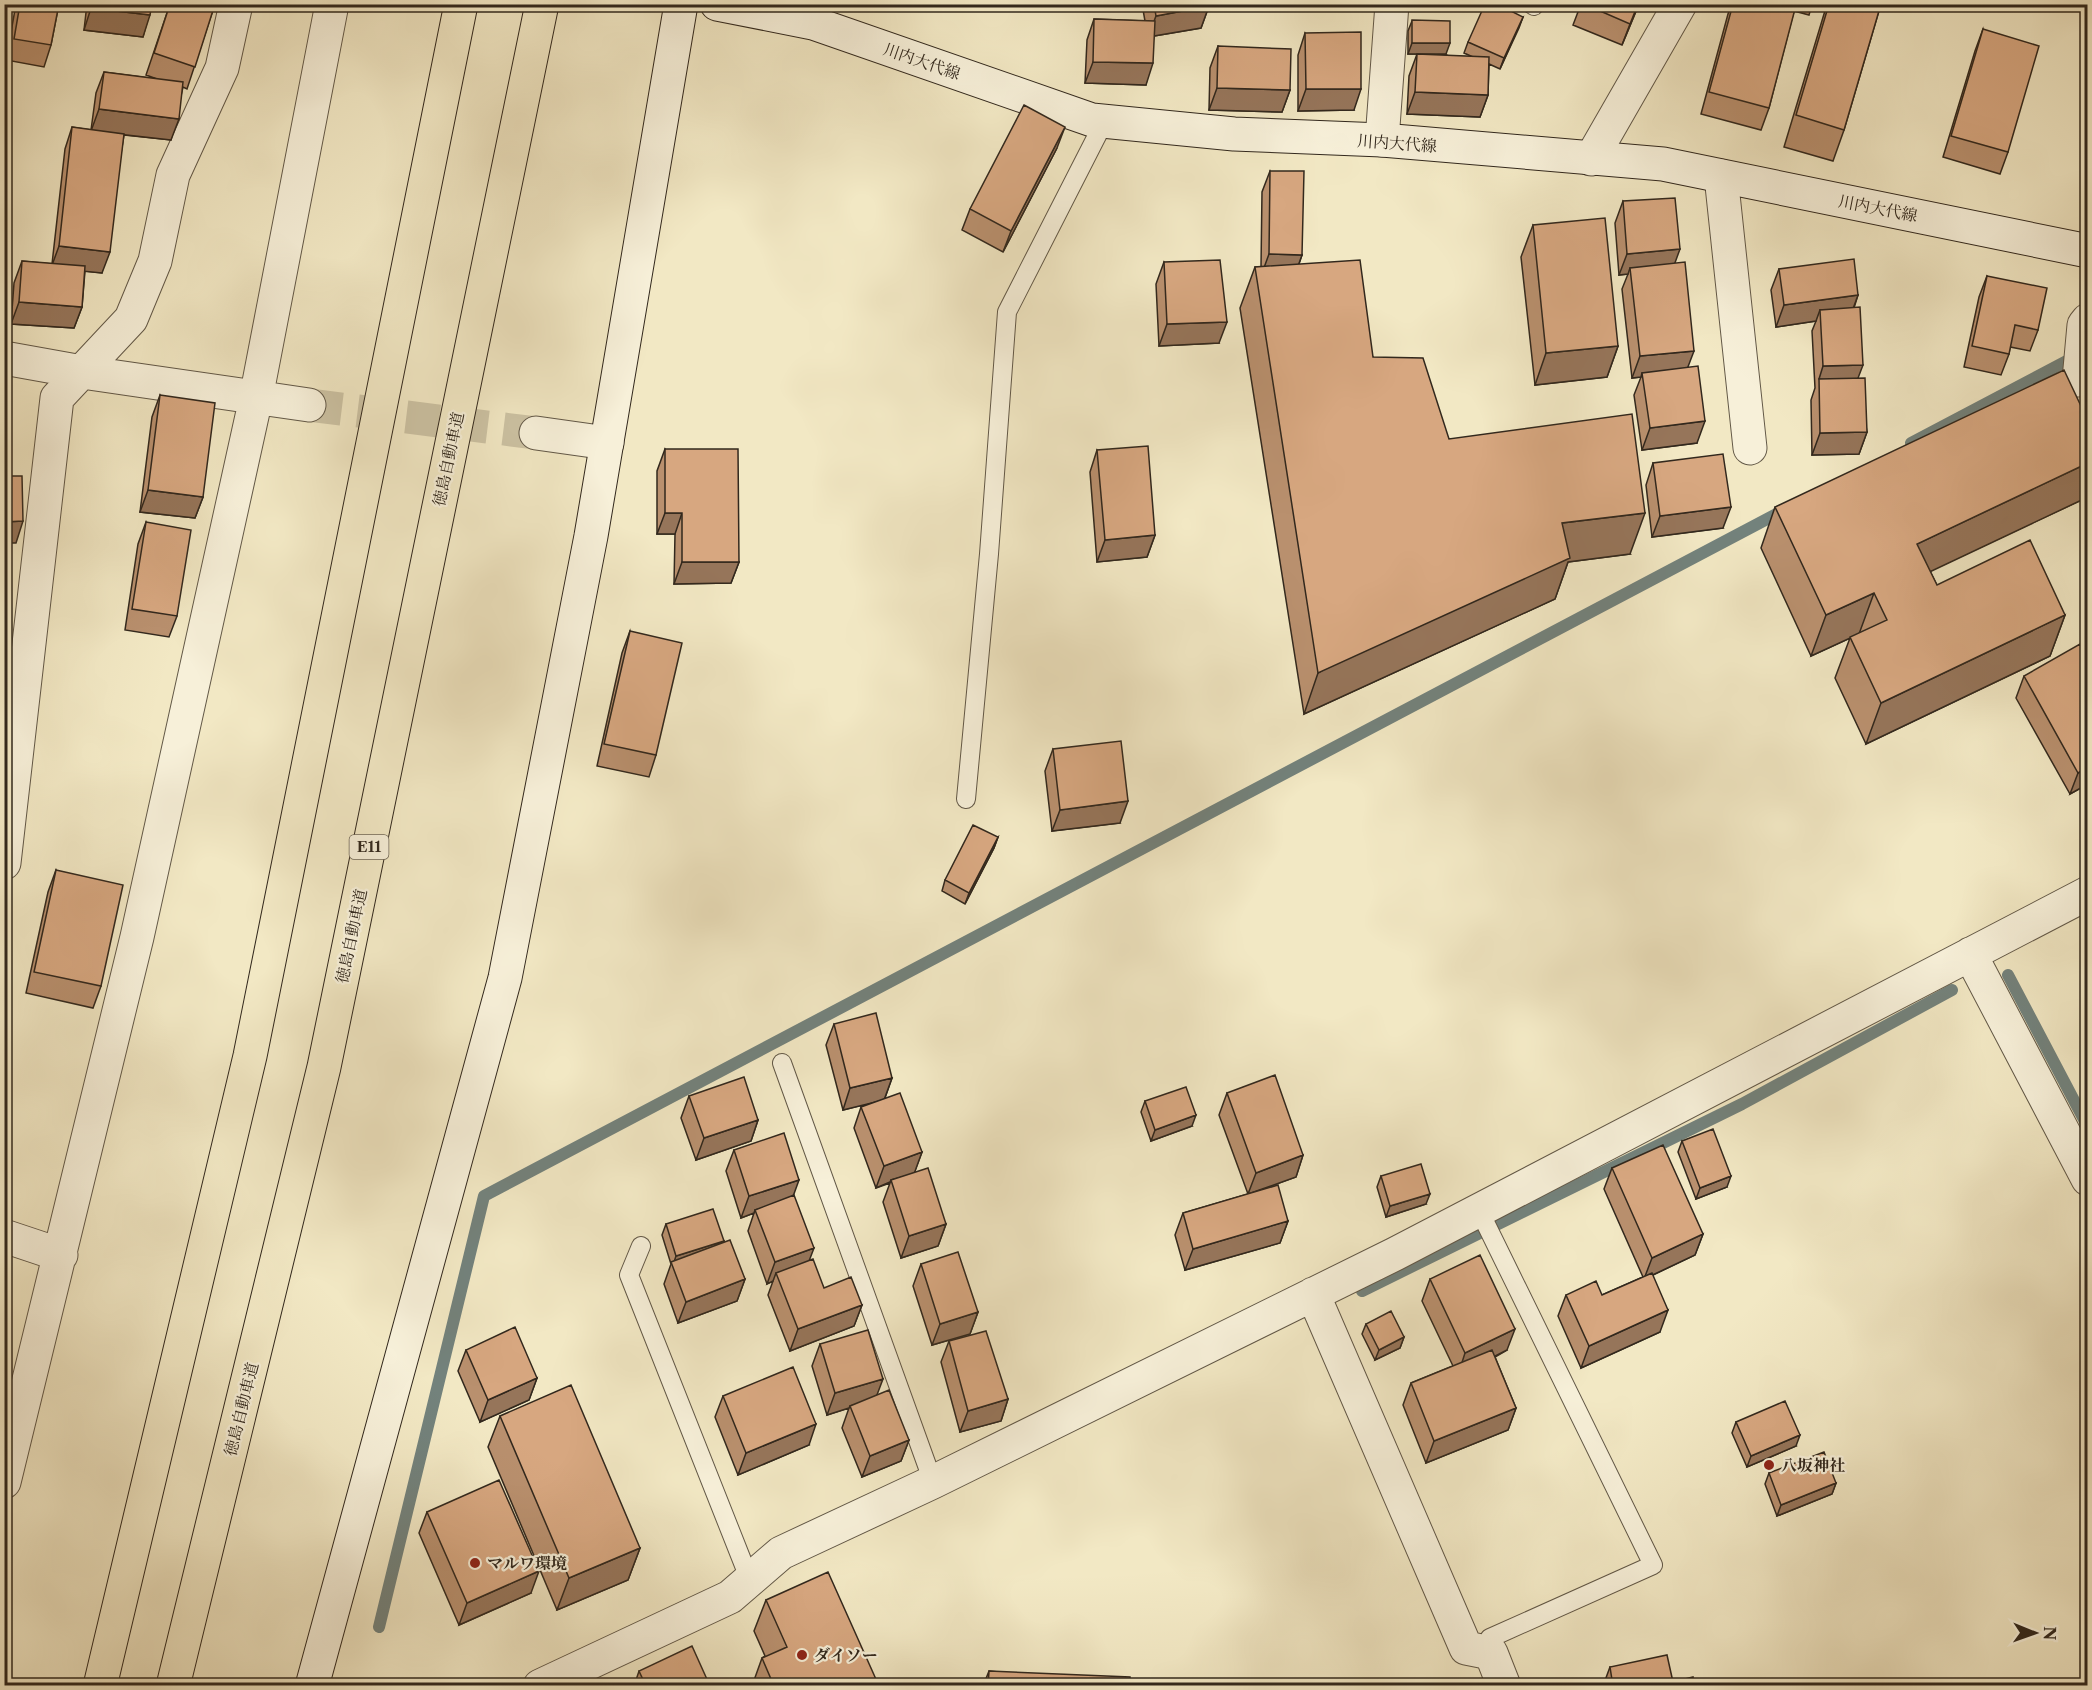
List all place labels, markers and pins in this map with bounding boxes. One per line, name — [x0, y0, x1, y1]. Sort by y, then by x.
place label: 八坂神社 — [1781, 1455, 1845, 1475]
marker: 八坂神社 — [1762, 1458, 1776, 1472]
place label: マルワ環境 — [487, 1553, 567, 1573]
marker: マルワ環境 — [468, 1556, 482, 1570]
place label: ダイソー — [814, 1645, 878, 1665]
marker: ダイソー — [795, 1648, 809, 1662]

